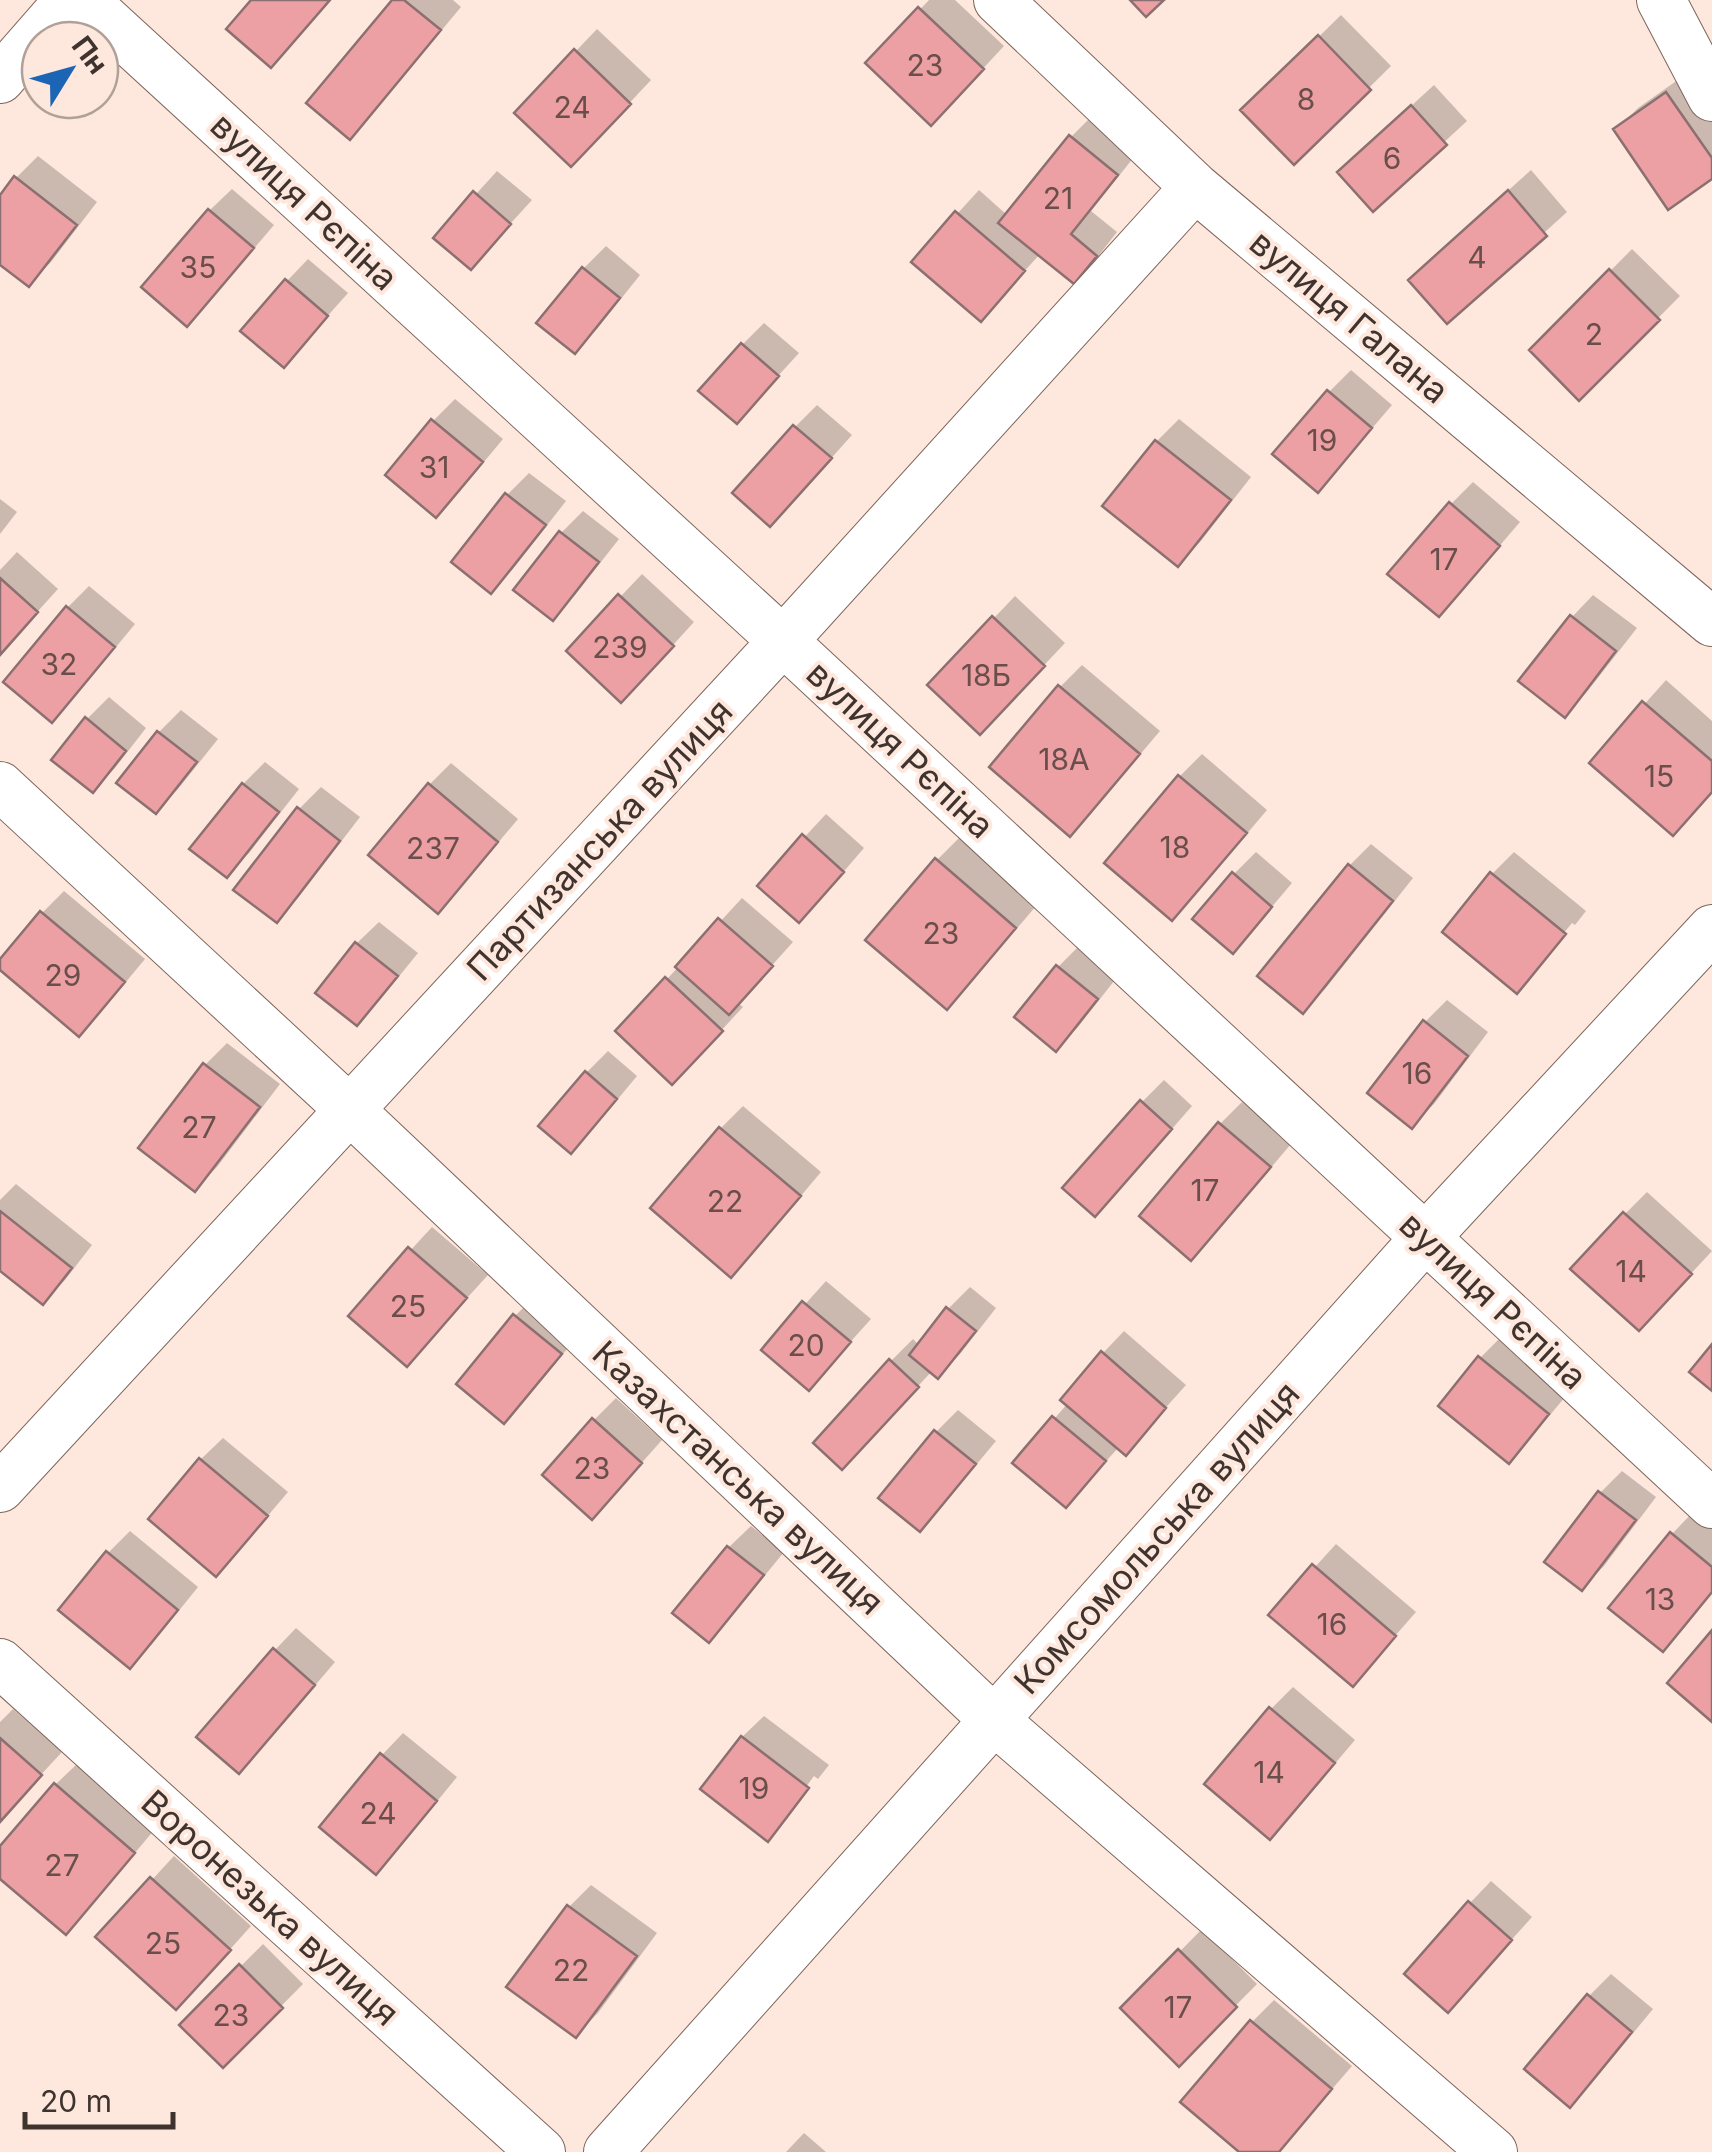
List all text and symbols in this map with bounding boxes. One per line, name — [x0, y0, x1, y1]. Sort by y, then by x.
north arrow — [20, 20, 120, 120]
text: Пн — [65, 29, 115, 81]
house number: 23 — [907, 47, 943, 83]
house number: 8 — [1297, 81, 1315, 117]
house number: 24 — [553, 89, 591, 125]
street label: вулиця Рєпіна — [203, 104, 407, 299]
house number: 6 — [1383, 140, 1401, 176]
house number: 21 — [1043, 180, 1073, 216]
street label: вулиця Галана — [1242, 221, 1457, 411]
house number: 4 — [1467, 239, 1487, 275]
house number: 35 — [180, 249, 216, 285]
house number: 2 — [1585, 316, 1603, 352]
house number: 19 — [1307, 422, 1337, 458]
house number: 31 — [419, 449, 449, 485]
house number: 17 — [1429, 541, 1459, 577]
house number: 239 — [592, 629, 648, 665]
house number: 32 — [41, 646, 77, 682]
street label: вулиця Рєпіна — [799, 652, 1003, 847]
house number: 18Б — [961, 657, 1011, 693]
street label: Партизанська вулиця — [458, 690, 741, 989]
house number: 18А — [1038, 741, 1090, 777]
house number: 15 — [1644, 758, 1674, 794]
house number: 18 — [1160, 829, 1190, 865]
house number: 237 — [406, 830, 460, 866]
house number: 23 — [923, 915, 959, 951]
house number: 29 — [45, 957, 81, 993]
house number: 16 — [1402, 1055, 1432, 1091]
house number: 27 — [181, 1109, 217, 1145]
house number: 17 — [1190, 1172, 1220, 1208]
house number: 22 — [707, 1183, 743, 1219]
street label: вулиця Рєпіна — [1392, 1203, 1596, 1398]
house number: 14 — [1615, 1253, 1647, 1289]
house number: 25 — [390, 1288, 426, 1324]
house number: 20 — [787, 1327, 825, 1363]
street label: Казахстанська вулиця — [585, 1332, 893, 1623]
street label: Комсомольська вулиця — [1005, 1373, 1308, 1702]
house number: 23 — [574, 1450, 610, 1486]
house number: 13 — [1645, 1581, 1675, 1617]
house number: 16 — [1317, 1606, 1347, 1642]
house number: 14 — [1253, 1754, 1285, 1790]
house number: 19 — [739, 1770, 769, 1806]
street label: Воронезька вулиця — [133, 1781, 408, 2034]
house number: 24 — [359, 1795, 397, 1831]
house number: 27 — [44, 1847, 80, 1883]
house number: 25 — [145, 1925, 181, 1961]
house number: 22 — [553, 1952, 589, 1988]
house number: 17 — [1163, 1989, 1193, 2025]
house number: 23 — [213, 1997, 249, 2033]
scale bar — [25, 2067, 172, 2129]
text: 20 m — [40, 2083, 112, 2119]

